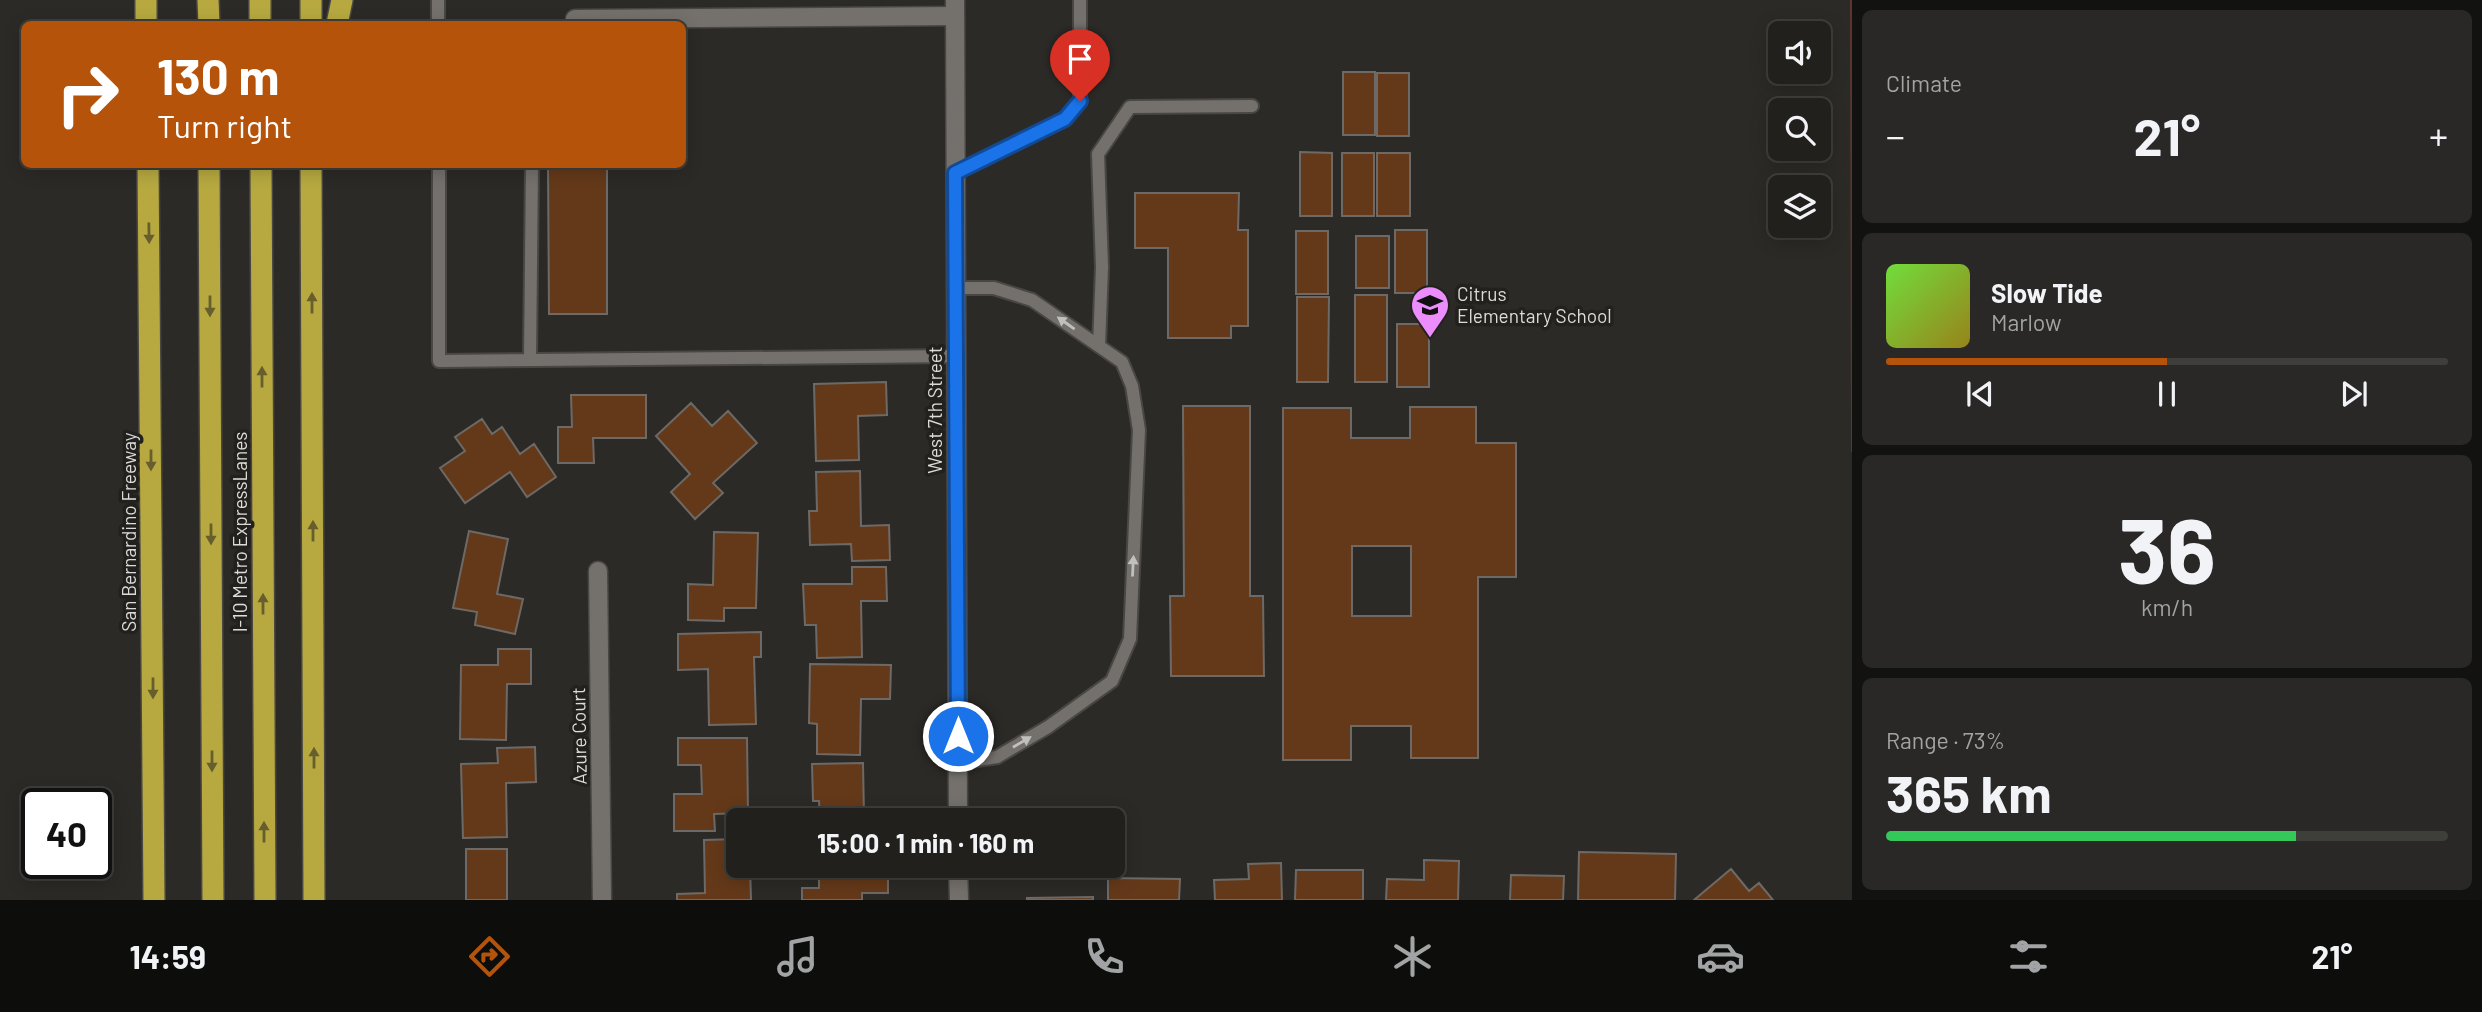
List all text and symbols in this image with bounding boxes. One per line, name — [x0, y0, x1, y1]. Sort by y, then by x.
map controls — [1768, 21, 1831, 238]
button: sound — [1768, 21, 1831, 84]
pin — [1050, 29, 1110, 101]
icon: arrive — [1061, 40, 1099, 78]
text: 130 m — [157, 46, 279, 105]
icon: right — [42, 49, 133, 140]
text: Climate — [1886, 69, 1962, 97]
button: search — [1768, 98, 1831, 161]
text: 21° — [2134, 104, 2200, 166]
text: Turn right — [157, 106, 292, 144]
text: − — [1886, 112, 1905, 158]
text: + — [2429, 112, 2448, 158]
button: layers — [1768, 175, 1831, 238]
one-way arrow — [143, 222, 155, 244]
text: Slow Tide — [1991, 277, 2103, 308]
place label: Citrus Elementary School — [1457, 282, 1612, 327]
school or university icon: Citrus Elementary School — [1409, 284, 1451, 339]
one-way arrow — [306, 292, 318, 314]
one-way arrow — [204, 295, 216, 317]
text: Marlow — [1991, 308, 2062, 336]
one-way arrow — [1057, 316, 1075, 330]
street label: West 7th Street — [923, 346, 946, 474]
one-way arrow — [256, 366, 268, 388]
icon: previous — [1961, 375, 1999, 413]
icon: pause — [2148, 375, 2186, 413]
icon: next — [2335, 375, 2373, 413]
street label: San Bernardino Freeway — [117, 432, 140, 632]
street label: I-10 Metro ExpressLanes — [228, 432, 251, 632]
one-way arrow — [145, 449, 157, 471]
text: 36 — [2118, 493, 2216, 602]
one-way arrow — [307, 520, 319, 542]
one-way arrow — [205, 523, 217, 545]
one-way arrow — [1128, 555, 1139, 577]
one-way arrow — [257, 593, 269, 615]
text: km/h — [2141, 593, 2193, 621]
one-way arrow — [147, 677, 158, 699]
street label: Azure Court — [566, 687, 591, 785]
position arrow — [921, 699, 995, 773]
text: Range · 73% — [1886, 726, 2005, 754]
one-way arrow — [1012, 736, 1032, 748]
one-way arrow — [308, 747, 319, 769]
one-way arrow — [206, 750, 218, 772]
text: 365 km — [1886, 761, 2052, 823]
speed limit sign: 40 — [21, 788, 112, 879]
one-way arrow — [258, 821, 270, 843]
text: 15:00 · 1 min · 160 m — [817, 827, 1034, 858]
icon: directions — [465, 932, 514, 981]
icon: music — [773, 932, 822, 981]
icon: phone — [1080, 932, 1129, 981]
icon: climate — [1388, 932, 1437, 981]
icon: car — [1696, 932, 1745, 981]
icon: filters — [2004, 932, 2053, 981]
text: 14:59 — [129, 937, 206, 975]
text: 21° — [2311, 937, 2353, 975]

